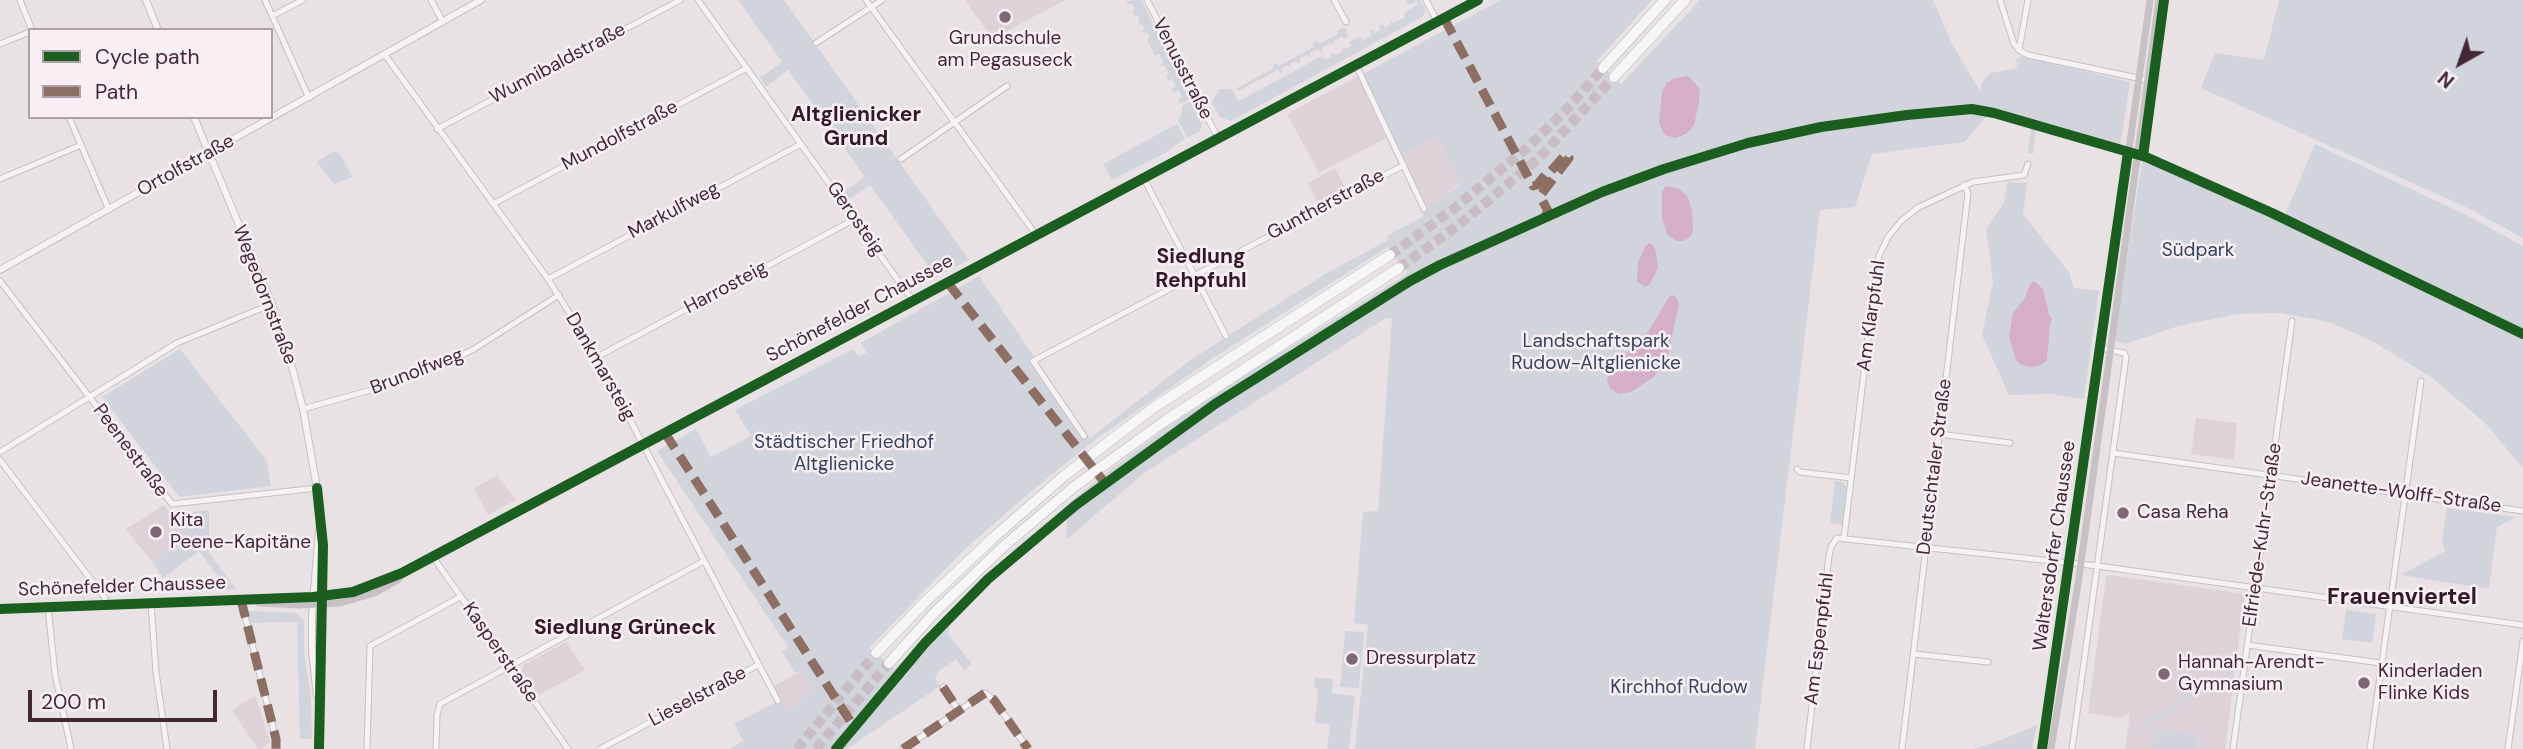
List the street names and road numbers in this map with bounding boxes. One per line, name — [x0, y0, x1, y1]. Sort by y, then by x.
street label: Venusstraße — [1147, 15, 1217, 123]
street label: Wunnibaldstraße — [486, 19, 630, 109]
street label: Mundolfstraße — [558, 96, 682, 176]
street label: Ortolfstraße — [133, 130, 239, 202]
street label: Guntherstraße — [1264, 165, 1388, 245]
street label: Markulfweg — [625, 177, 723, 245]
street label: Gerosteig — [821, 177, 889, 261]
street label: Wegedornstraße — [227, 222, 301, 368]
street label: Schönefelder Chaussee — [763, 250, 957, 368]
street label: Harrosteig — [681, 257, 771, 319]
street label: Am Klarpfuhl — [1853, 259, 1891, 373]
street label: Dankmarsteig — [560, 309, 640, 425]
street label: Brunolfweg — [367, 344, 467, 400]
street label: Deutschtaler Straße — [1913, 378, 1957, 556]
street label: Peenestraße — [88, 400, 172, 502]
street label: Waltersdorfer Chaussee — [2029, 439, 2081, 653]
street label: Elfriede-Kuhr-Straße — [2239, 442, 2287, 628]
street label: Jeanette-Wolff-Straße — [2299, 468, 2503, 518]
street label: Schönefelder Chaussee — [18, 572, 226, 602]
street label: Am Espenpfuhl — [1801, 572, 1839, 706]
street label: Kasperstraße — [457, 598, 543, 708]
street label: Lieselstraße — [645, 662, 751, 732]

